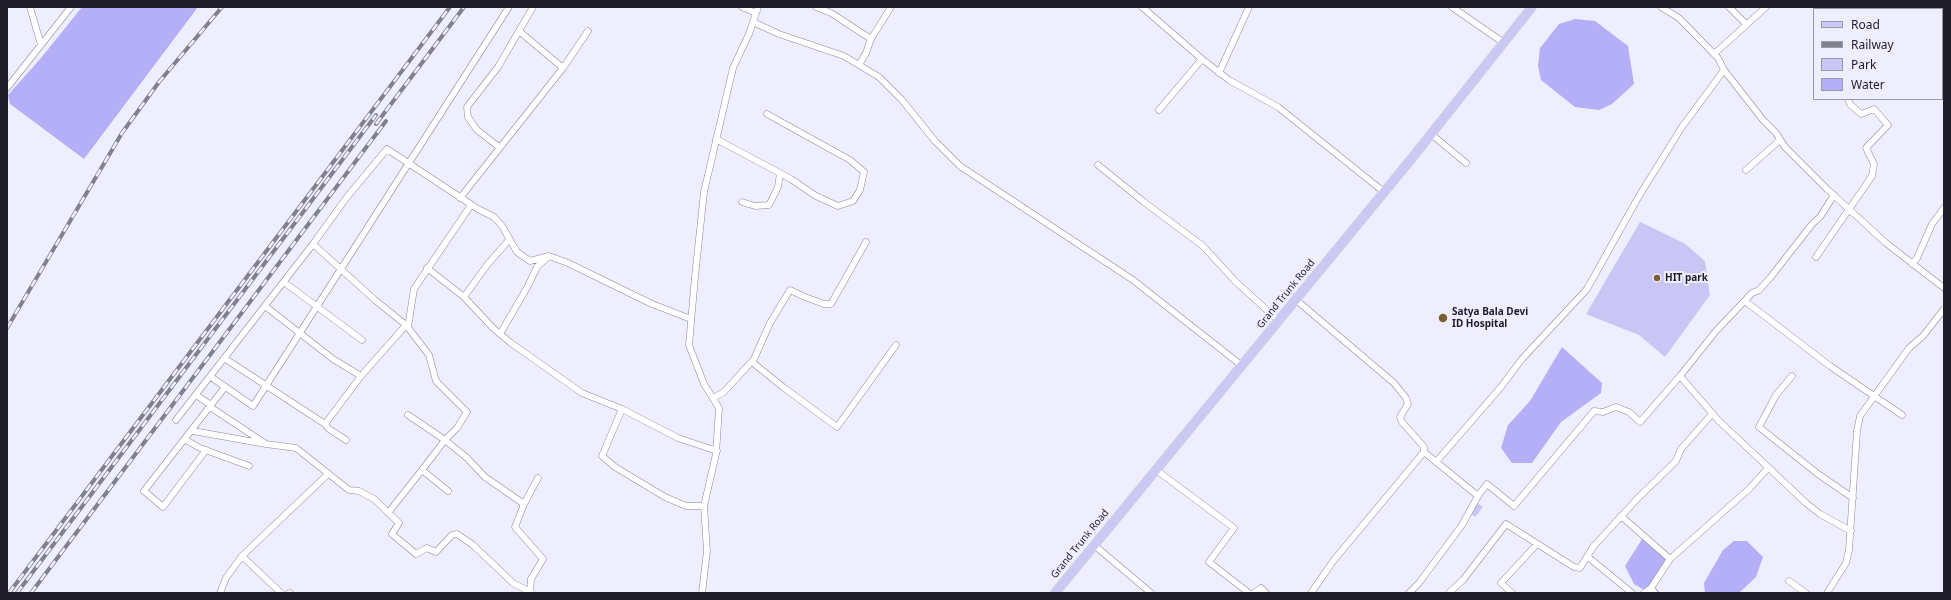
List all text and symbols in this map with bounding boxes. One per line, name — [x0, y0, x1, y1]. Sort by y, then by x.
legend — [1813, 8, 1943, 100]
text: Road — [1851, 16, 1880, 33]
text: Railway — [1851, 36, 1894, 53]
text: Park — [1851, 56, 1876, 73]
text: Water — [1851, 76, 1885, 93]
street label: Grand Trunk Road — [1255, 257, 1317, 331]
place label: HIT park — [1665, 272, 1708, 284]
marker: HIT park — [1652, 273, 1662, 283]
place label: Satya Bala Devi ID Hospital — [1452, 306, 1528, 330]
marker: Satya Bala Devi ID Hospital — [1437, 312, 1449, 324]
street label: Grand Trunk Road — [1049, 507, 1111, 581]

